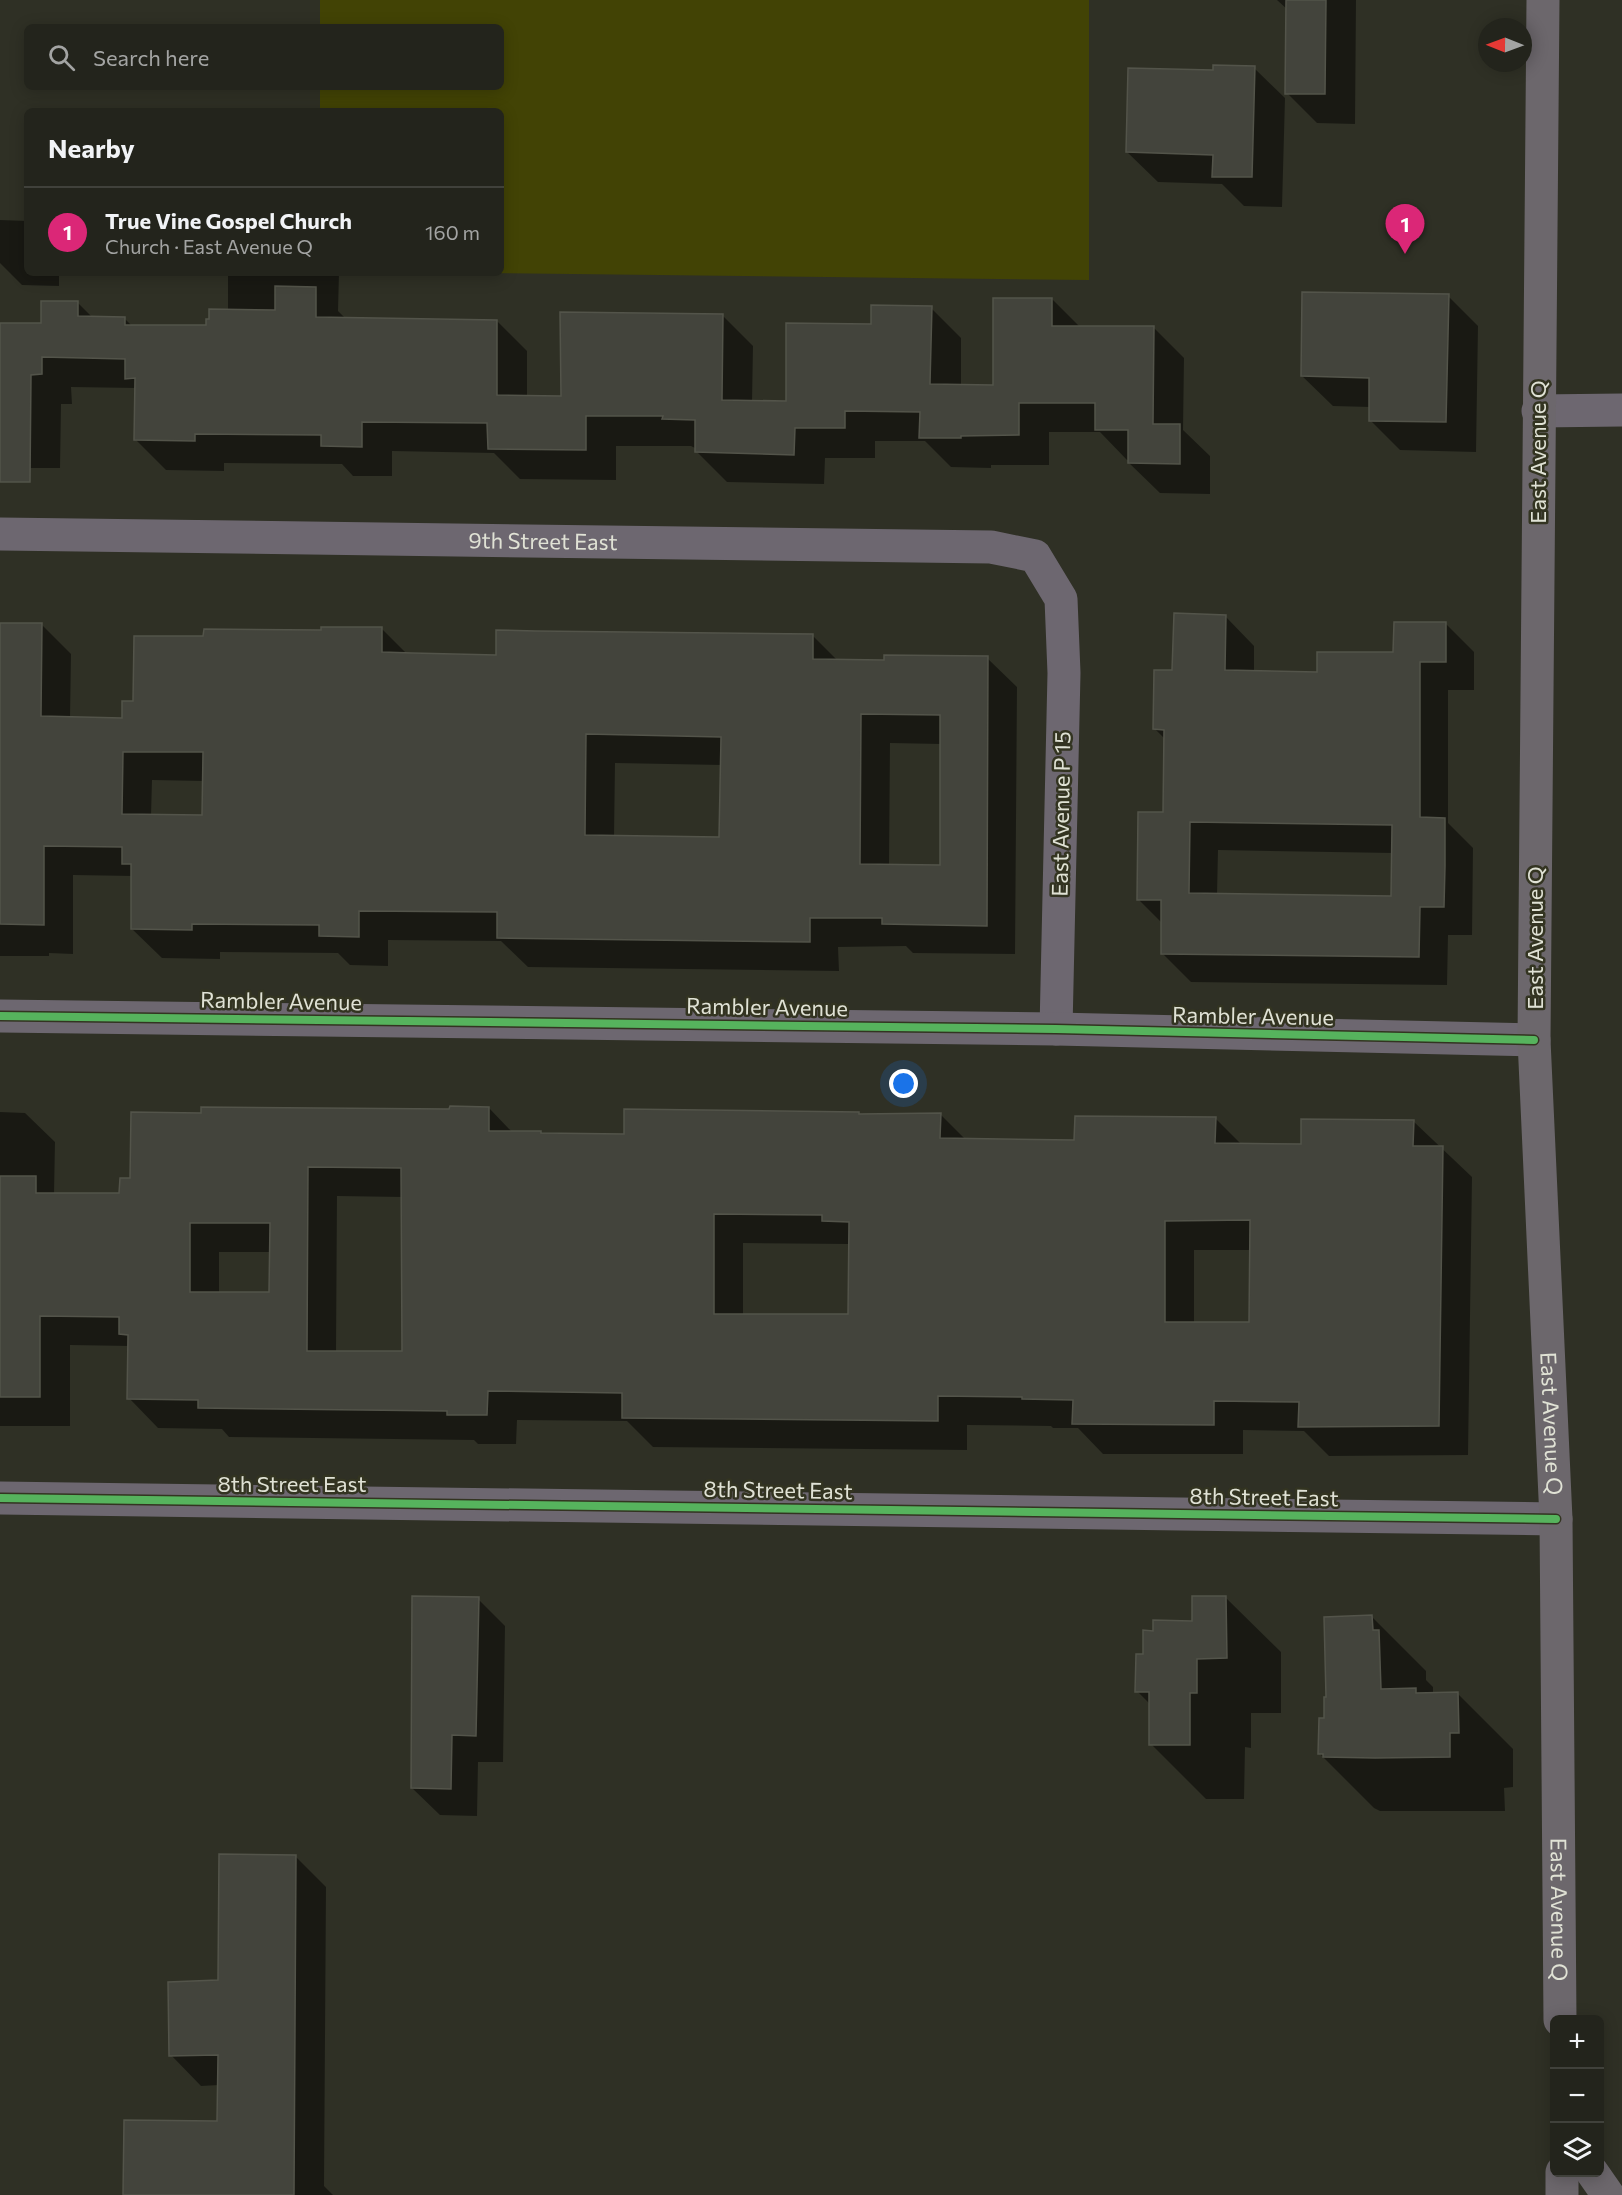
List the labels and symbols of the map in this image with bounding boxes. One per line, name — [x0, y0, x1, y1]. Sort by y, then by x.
north arrow — [1478, 18, 1532, 72]
pin: 1 — [1386, 204, 1424, 254]
street label: East Avenue Q — [1524, 380, 1551, 524]
street label: 9th Street East — [468, 526, 618, 555]
street label: East Avenue P 15 — [1046, 731, 1075, 897]
street label: East Avenue Q — [1521, 866, 1548, 1010]
street label: Rambler Avenue — [200, 986, 362, 1015]
street label: Rambler Avenue — [686, 992, 848, 1021]
street label: Rambler Avenue — [1172, 1001, 1334, 1030]
your location — [889, 1069, 918, 1098]
street label: East Avenue Q — [1535, 1351, 1569, 1496]
street label: 8th Street East — [217, 1470, 367, 1497]
street label: 8th Street East — [703, 1475, 853, 1504]
street label: 8th Street East — [1189, 1482, 1339, 1511]
street label: East Avenue Q — [1546, 1838, 1574, 1981]

